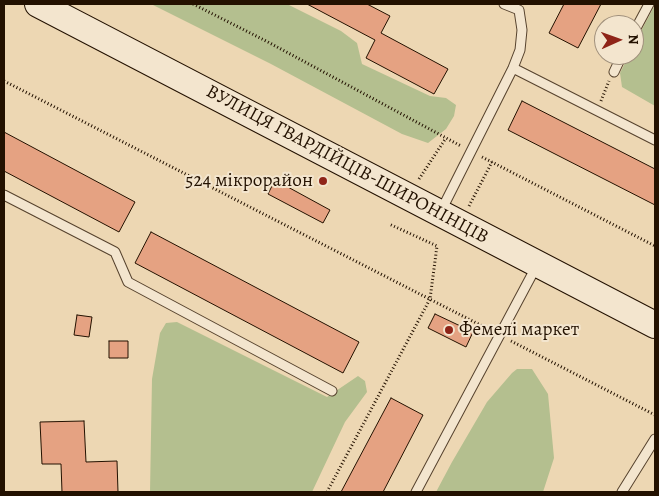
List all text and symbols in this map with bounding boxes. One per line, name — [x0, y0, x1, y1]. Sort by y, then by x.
north arrow — [594, 15, 644, 65]
text: N — [624, 34, 643, 45]
street label: ВУЛИЦЯ ГВАРДІЙЦІВ-ШИРОНІНЦІВ — [202, 81, 492, 249]
place label: 524 мікрорайон — [185, 170, 313, 192]
marker: 524 мікрорайон — [317, 175, 329, 187]
place label: Фемелі маркет — [459, 319, 579, 341]
marker: Фемелі маркет — [443, 324, 455, 336]

